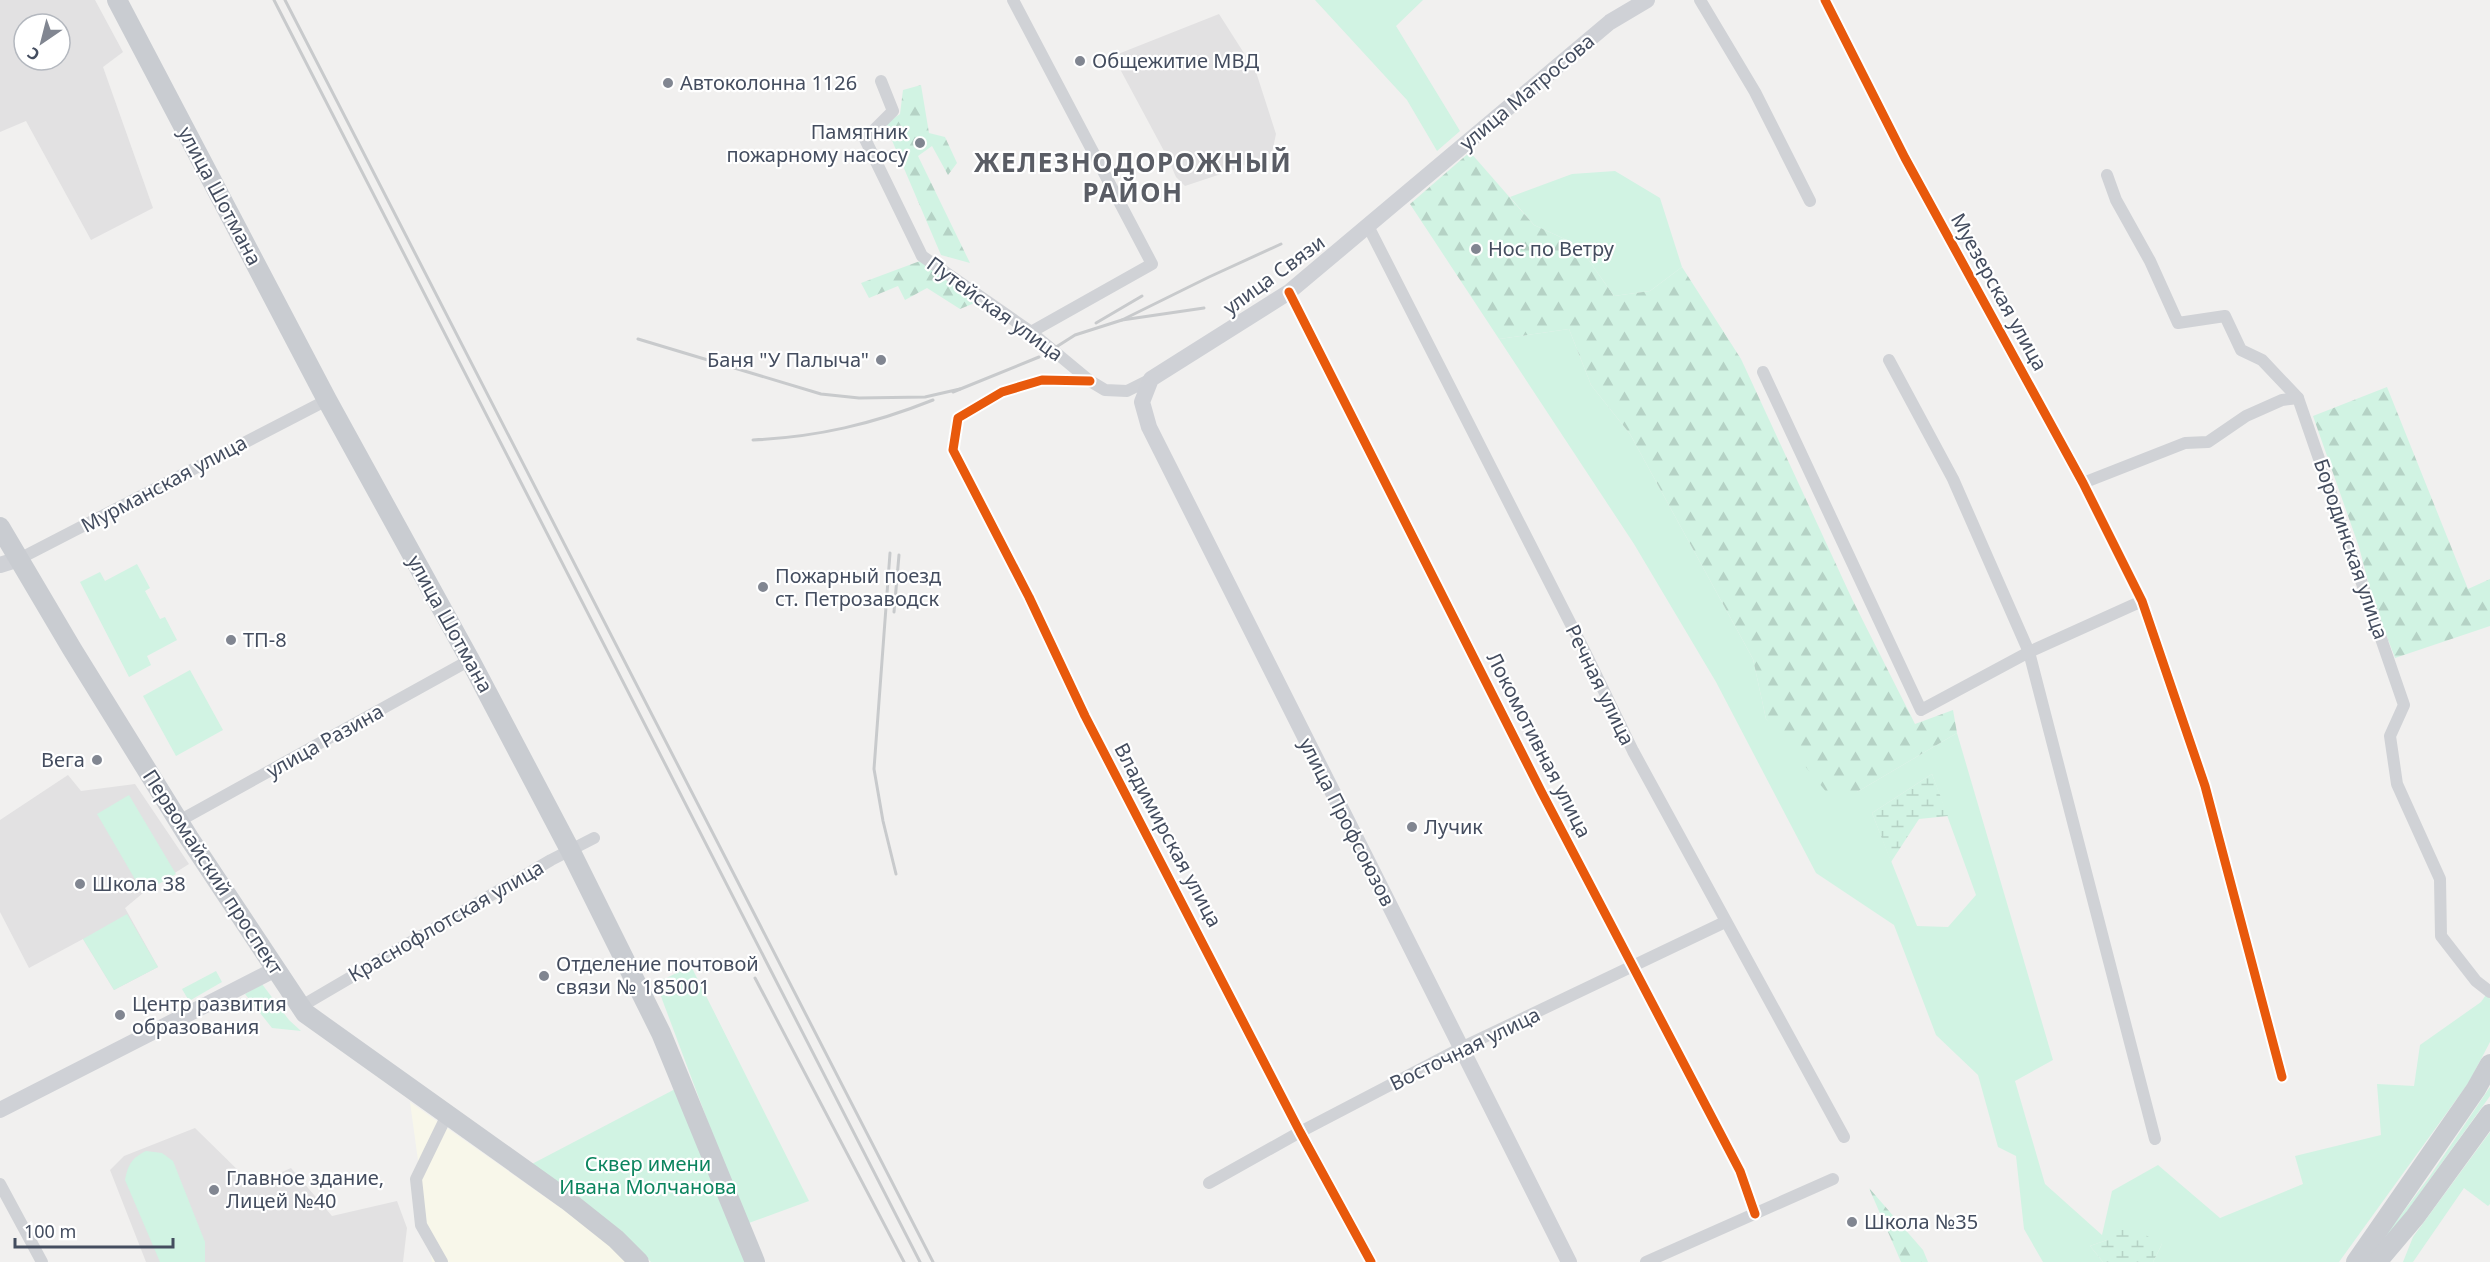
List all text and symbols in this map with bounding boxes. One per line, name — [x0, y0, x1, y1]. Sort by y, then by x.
north arrow — [12, 12, 72, 72]
street label: улица Матросова — [1454, 27, 1600, 156]
text: С — [23, 42, 44, 66]
place label: Общежитие МВД — [1092, 47, 1259, 74]
marker: Общежитие МВД — [1073, 54, 1087, 68]
place label: Автоколонна 1126 — [680, 69, 857, 96]
marker: Автоколонна 1126 — [661, 76, 675, 90]
place label: Памятник пожарному насосу — [726, 118, 909, 168]
street label: улица Шотмана — [172, 122, 268, 270]
marker: Памятник пожарному насосу — [913, 136, 927, 150]
district label: ЖЕЛЕЗНОДОРОЖНЫЙ РАЙОН — [974, 144, 1292, 210]
street label: Муезерская улица — [1945, 208, 2054, 375]
street label: улица Связи — [1217, 228, 1330, 321]
place label: Нос по Ветру — [1488, 235, 1615, 262]
marker: Нос по Ветру — [1469, 242, 1483, 256]
street label: Путейская улица — [922, 250, 1069, 367]
place label: Баня "У Палыча" — [707, 346, 869, 373]
marker: Баня "У Палыча" — [874, 353, 888, 367]
street label: Мурманская улица — [76, 428, 251, 539]
street label: Бородинская улица — [2308, 455, 2395, 643]
street label: улица Шотмана — [401, 550, 499, 697]
place label: Пожарный поезд ст. Петрозаводск — [775, 562, 941, 612]
marker: Пожарный поезд ст. Петрозаводск — [756, 580, 770, 594]
street label: Речная улица — [1560, 620, 1641, 750]
place label: ТП-8 — [243, 626, 287, 653]
marker: ТП-8 — [224, 633, 238, 647]
street label: Локомотивная улица — [1481, 647, 1598, 842]
street label: улица Разина — [261, 697, 388, 784]
street label: улица Профсоюзов — [1293, 733, 1402, 911]
street label: Владимирская улица — [1108, 738, 1228, 932]
place label: Вега — [41, 746, 85, 773]
marker: Вега — [90, 753, 104, 767]
street label: Первомайский проспект — [137, 764, 290, 980]
place label: Лучик — [1424, 813, 1483, 840]
marker: Лучик — [1405, 820, 1419, 834]
street label: Краснофлотская улица — [343, 853, 549, 988]
place label: Школа 38 — [92, 870, 186, 897]
marker: Школа 38 — [73, 877, 87, 891]
place label: Отделение почтовой связи № 185001 — [556, 950, 759, 1000]
marker: Отделение почтовой связи № 185001 — [537, 969, 551, 983]
place label: Центр развития образования — [132, 990, 287, 1040]
street label: Восточная улица — [1385, 1000, 1544, 1097]
marker: Центр развития образования — [113, 1008, 127, 1022]
park label: Сквер имени Ивана Молчанова — [559, 1150, 737, 1200]
place label: Главное здание, Лицей №40 — [226, 1164, 384, 1214]
marker: Главное здание, Лицей №40 — [207, 1183, 221, 1197]
place label: Школа №35 — [1864, 1208, 1978, 1235]
scale bar — [15, 1211, 172, 1249]
marker: Школа №35 — [1845, 1215, 1859, 1229]
text: 100 m — [24, 1219, 76, 1243]

